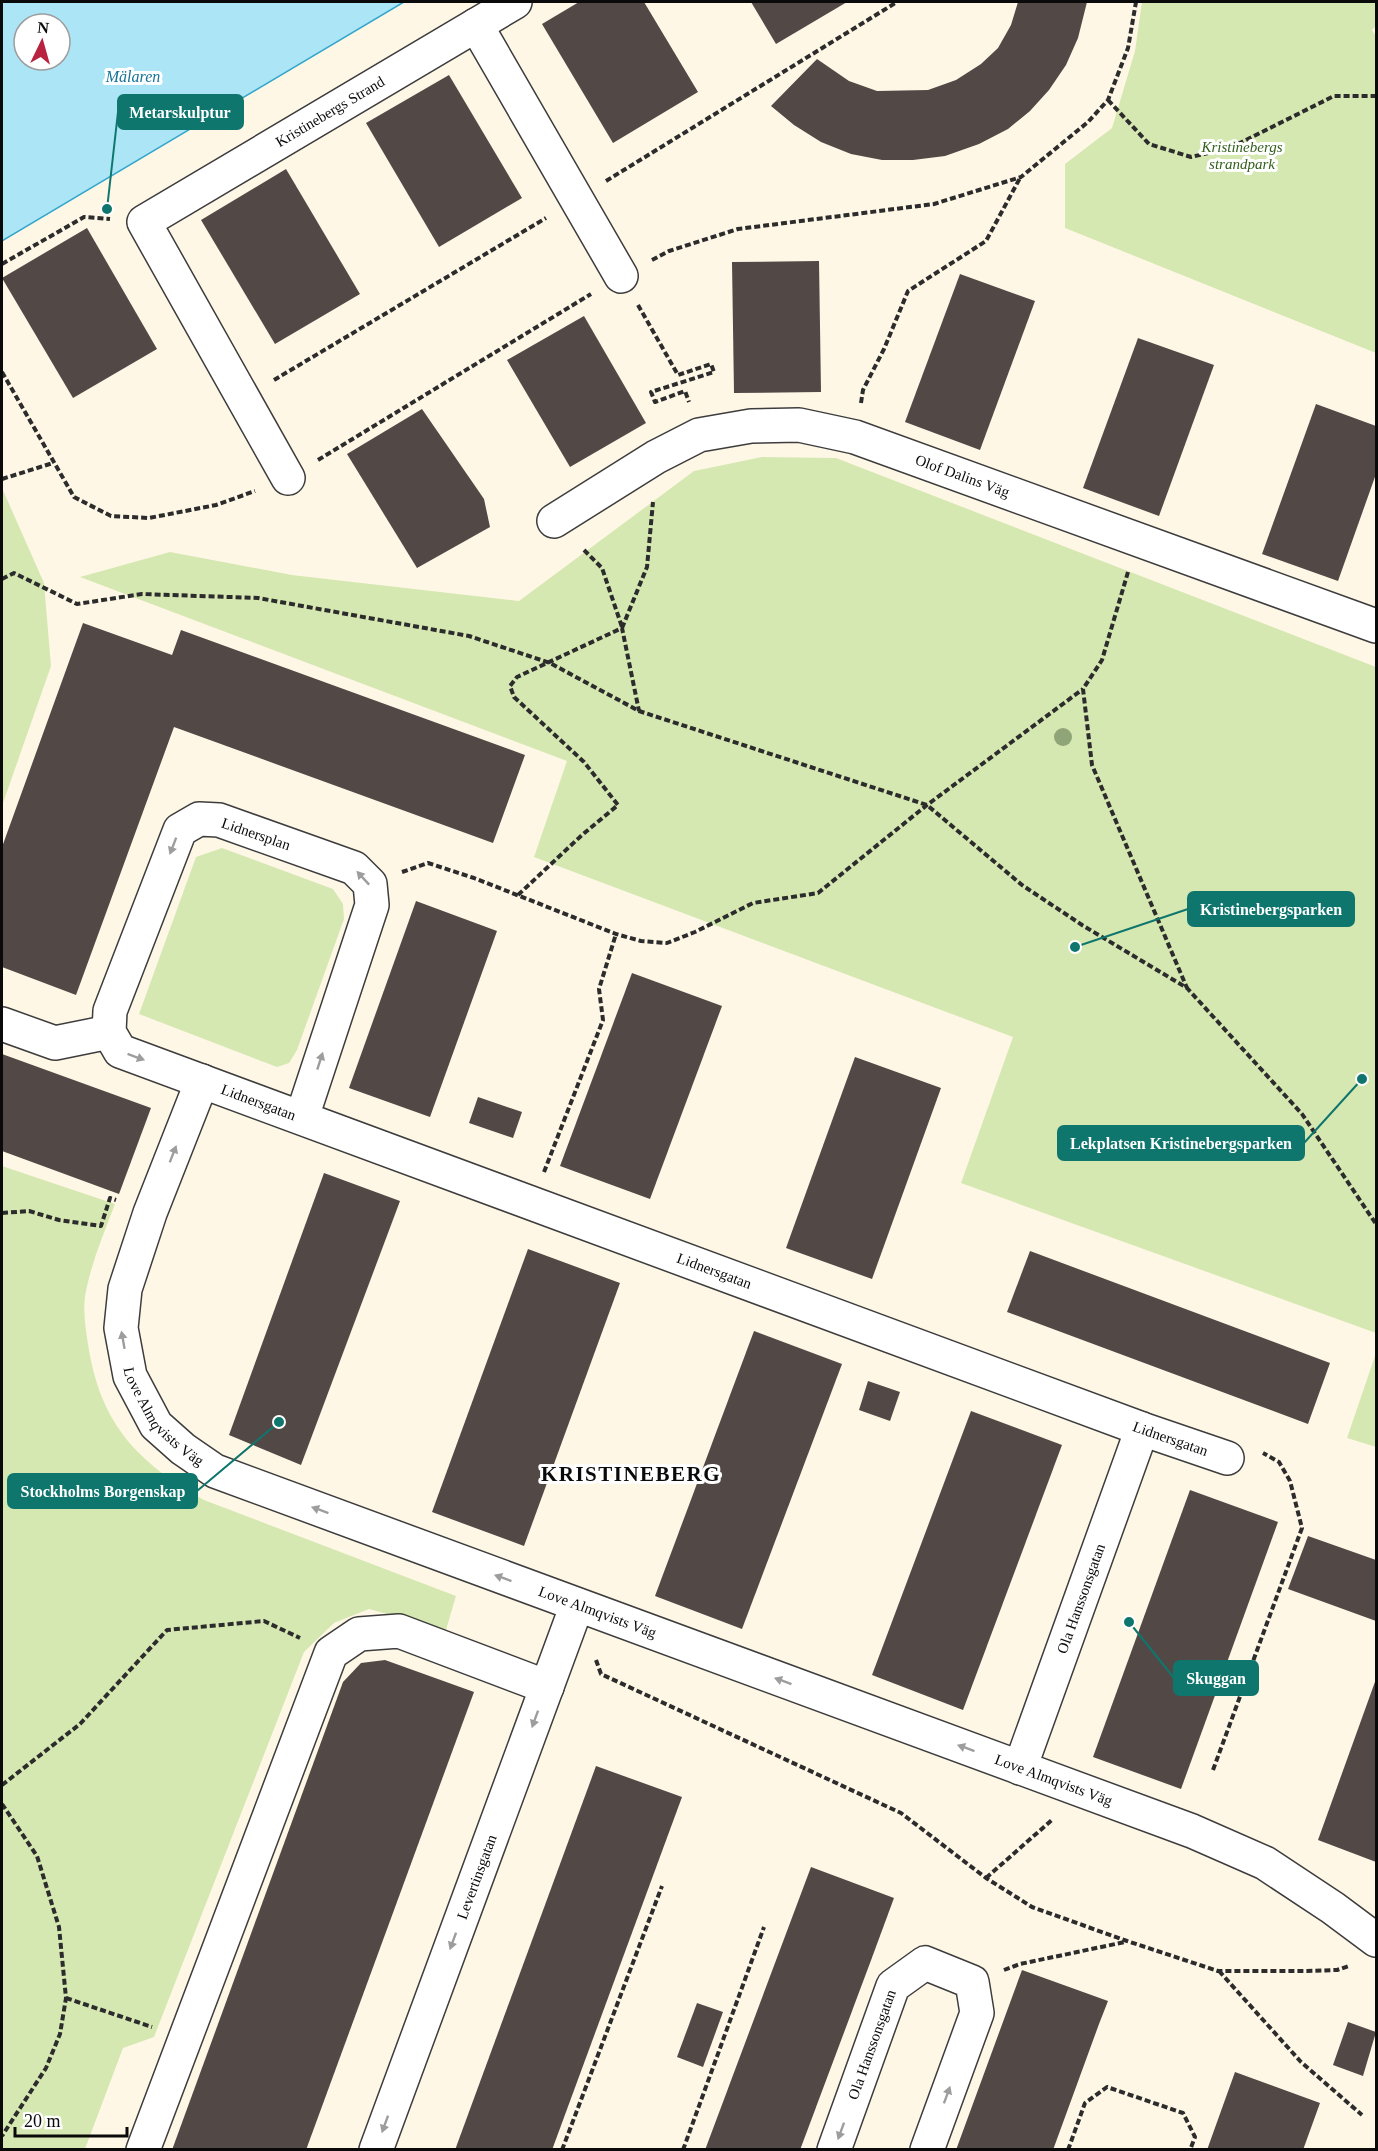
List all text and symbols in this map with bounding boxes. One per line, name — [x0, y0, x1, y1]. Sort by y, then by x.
north arrow — [12, 12, 72, 72]
text: N — [37, 19, 50, 37]
water label: Mälaren — [105, 68, 160, 85]
street label: Kristinebergs Strand — [273, 73, 388, 150]
callout: Metarskulptur — [118, 95, 243, 129]
text: Metarskulptur — [129, 104, 231, 122]
park label: Kristinebergs strandpark — [1200, 139, 1283, 172]
street label: Olof Dalins Väg — [913, 452, 1012, 501]
street label: Lidnersplan — [220, 815, 293, 853]
one-way arrow — [168, 837, 178, 855]
one-way arrow — [356, 870, 370, 885]
callout: Kristinebergsparken — [1188, 892, 1354, 926]
text: Kristinebergsparken — [1200, 901, 1342, 919]
one-way arrow — [127, 1052, 145, 1062]
one-way arrow — [316, 1052, 326, 1070]
street label: Lidnersgatan — [219, 1081, 299, 1124]
callout: Lekplatsen Kristinebergsparken — [1058, 1126, 1304, 1160]
text: Lekplatsen Kristinebergsparken — [1070, 1135, 1292, 1153]
one-way arrow — [169, 1145, 178, 1163]
street label: Lidnersgatan — [675, 1250, 754, 1292]
one-way arrow — [118, 1331, 127, 1350]
street label: Love Almqvists Väg — [120, 1366, 207, 1469]
street label: Lidnersgatan — [1131, 1418, 1211, 1459]
district label: KRISTINEBERG — [541, 1462, 721, 1486]
callout: Stockholms Borgenskap — [8, 1474, 197, 1508]
text: Stockholms Borgenskap — [21, 1483, 186, 1501]
one-way arrow — [311, 1505, 329, 1514]
street label: Ola Hanssonsgatan — [1054, 1541, 1108, 1656]
one-way arrow — [494, 1572, 512, 1582]
street label: Love Almqvists Väg — [537, 1583, 659, 1641]
callout: Skuggan — [1174, 1661, 1258, 1695]
text: Skuggan — [1186, 1670, 1246, 1688]
one-way arrow — [773, 1675, 791, 1685]
one-way arrow — [530, 1710, 540, 1728]
one-way arrow — [956, 1743, 974, 1753]
street label: Love Almqvists Väg — [993, 1751, 1115, 1809]
street label: Levertinsgatan — [454, 1832, 500, 1922]
one-way arrow — [448, 1933, 458, 1951]
street label: Ola Hanssonsgatan — [845, 1987, 899, 2102]
one-way arrow — [942, 2085, 952, 2103]
scale bar — [15, 2100, 128, 2138]
text: 20 m — [24, 2111, 61, 2131]
one-way arrow — [380, 2115, 389, 2133]
one-way arrow — [835, 2122, 845, 2140]

